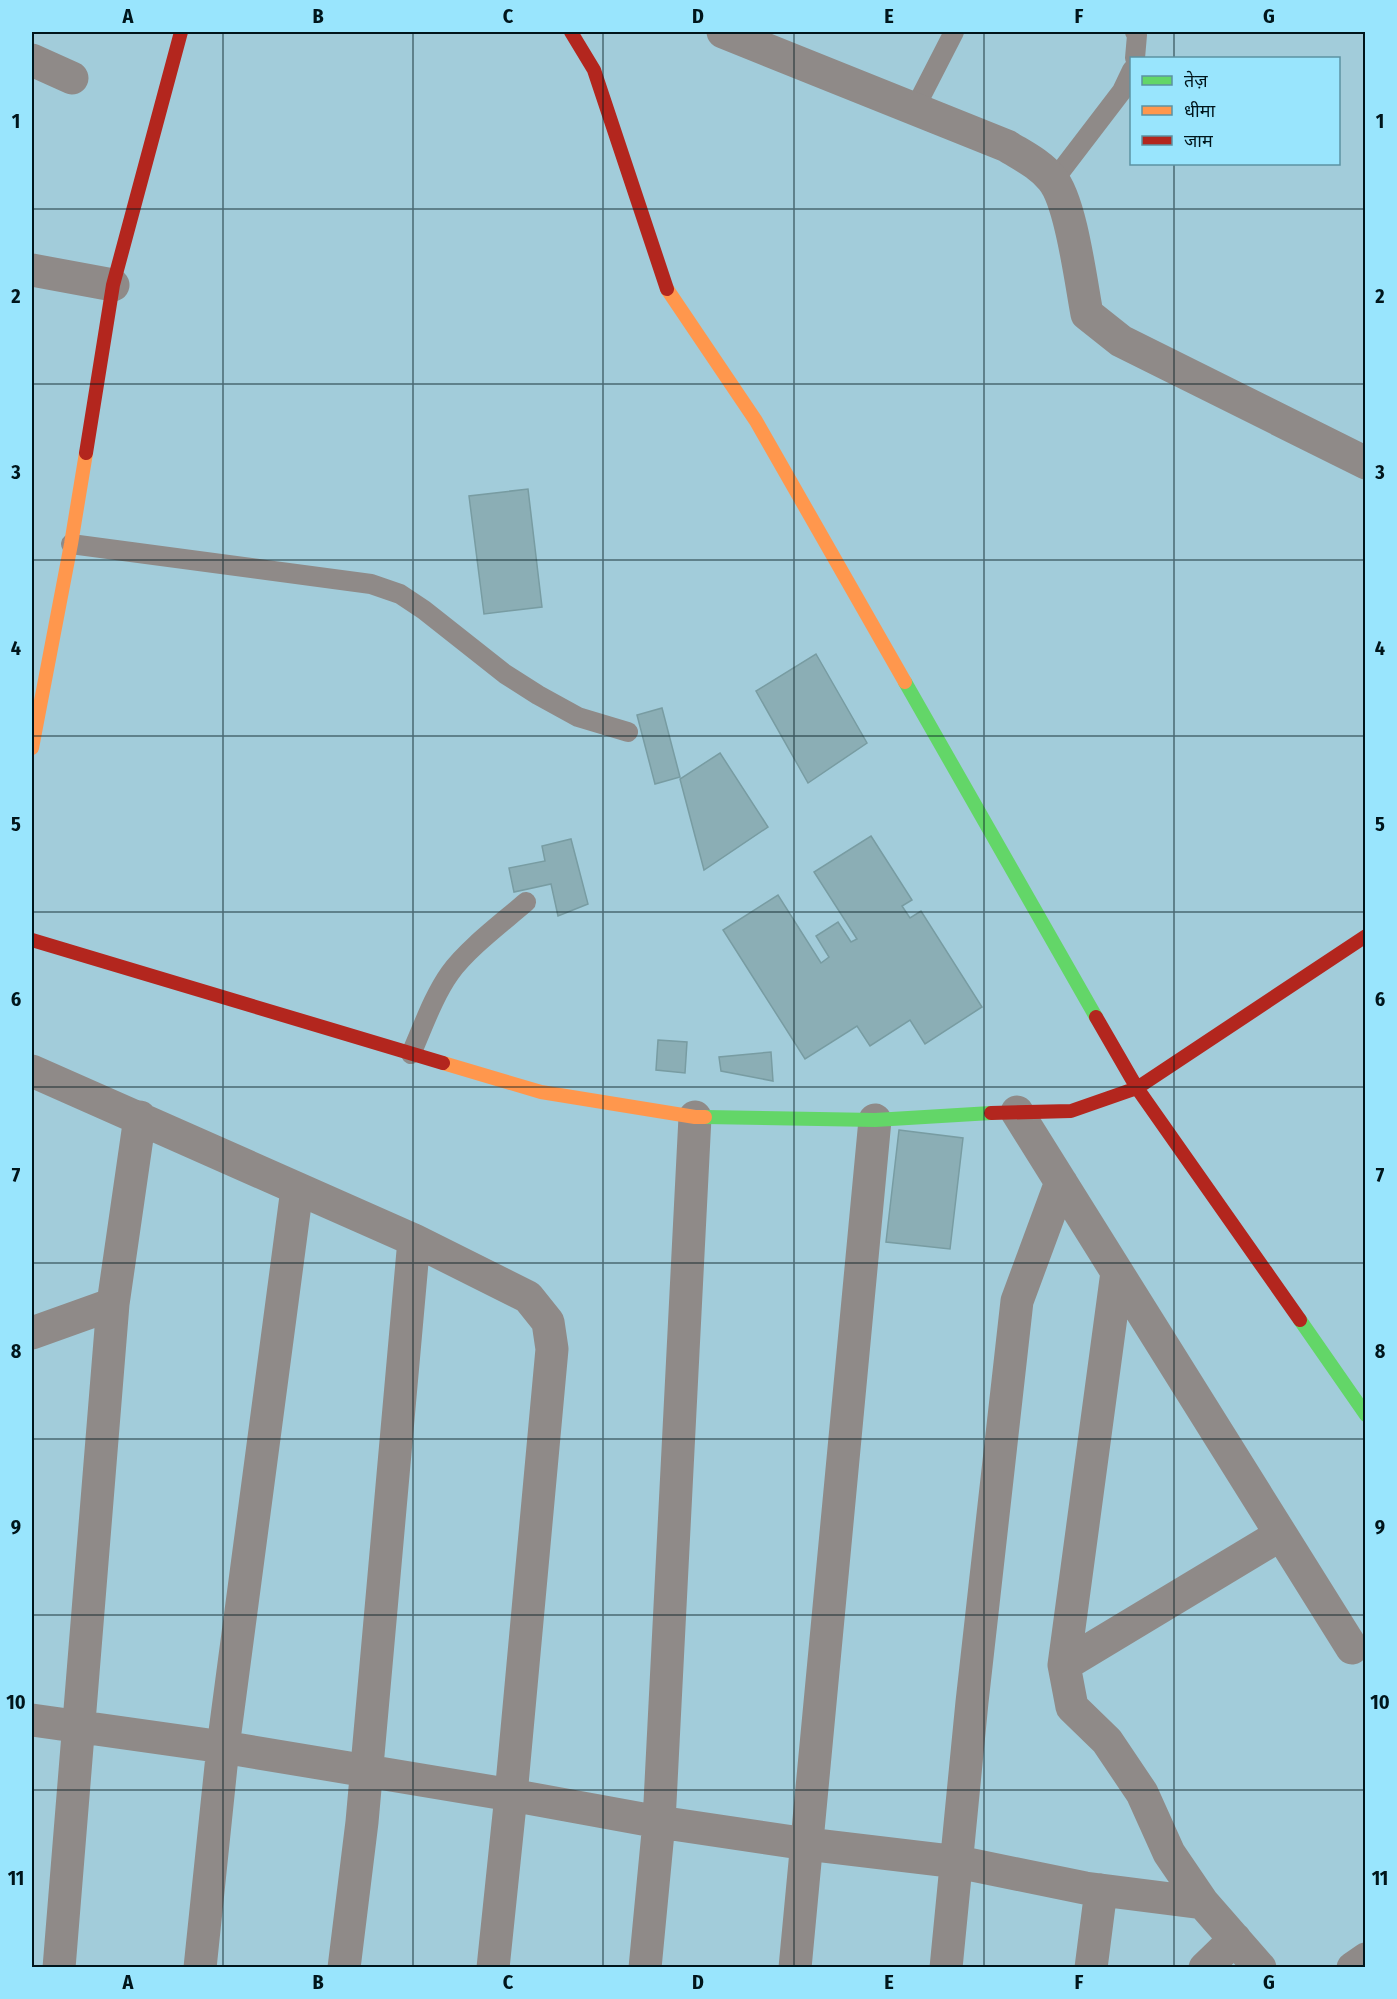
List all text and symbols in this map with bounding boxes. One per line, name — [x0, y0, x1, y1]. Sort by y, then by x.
text: A — [122, 4, 135, 28]
text: B — [312, 4, 324, 28]
text: C — [503, 4, 514, 28]
text: D — [692, 4, 704, 28]
text: E — [884, 4, 894, 28]
text: F — [1075, 4, 1084, 28]
text: G — [1263, 4, 1275, 28]
legend — [1130, 57, 1340, 165]
text: तेज़ — [1184, 70, 1208, 92]
text: धीमा — [1184, 100, 1215, 122]
text: 1 — [12, 109, 20, 133]
text: 1 — [1376, 109, 1384, 133]
text: जाम — [1184, 130, 1214, 152]
text: 2 — [10, 284, 21, 308]
text: 2 — [1374, 284, 1385, 308]
text: 3 — [10, 460, 21, 484]
text: 3 — [1374, 460, 1385, 484]
text: 4 — [11, 636, 21, 660]
text: 4 — [1375, 636, 1385, 660]
text: 5 — [11, 812, 21, 836]
text: 5 — [1375, 812, 1385, 836]
text: 6 — [11, 987, 21, 1011]
text: 6 — [1375, 987, 1385, 1011]
text: 7 — [12, 1163, 21, 1187]
text: 7 — [1376, 1163, 1385, 1187]
text: 8 — [11, 1339, 22, 1363]
text: 8 — [1375, 1339, 1386, 1363]
text: 9 — [11, 1515, 21, 1539]
text: 9 — [1375, 1515, 1385, 1539]
text: 10 — [6, 1690, 26, 1714]
text: 10 — [1370, 1690, 1390, 1714]
text: 11 — [8, 1866, 24, 1890]
text: 11 — [1372, 1866, 1388, 1890]
text: A — [122, 1970, 135, 1994]
text: B — [312, 1970, 324, 1994]
text: C — [503, 1970, 514, 1994]
text: D — [692, 1970, 704, 1994]
text: E — [884, 1970, 894, 1994]
text: F — [1075, 1970, 1084, 1994]
text: G — [1263, 1970, 1275, 1994]

